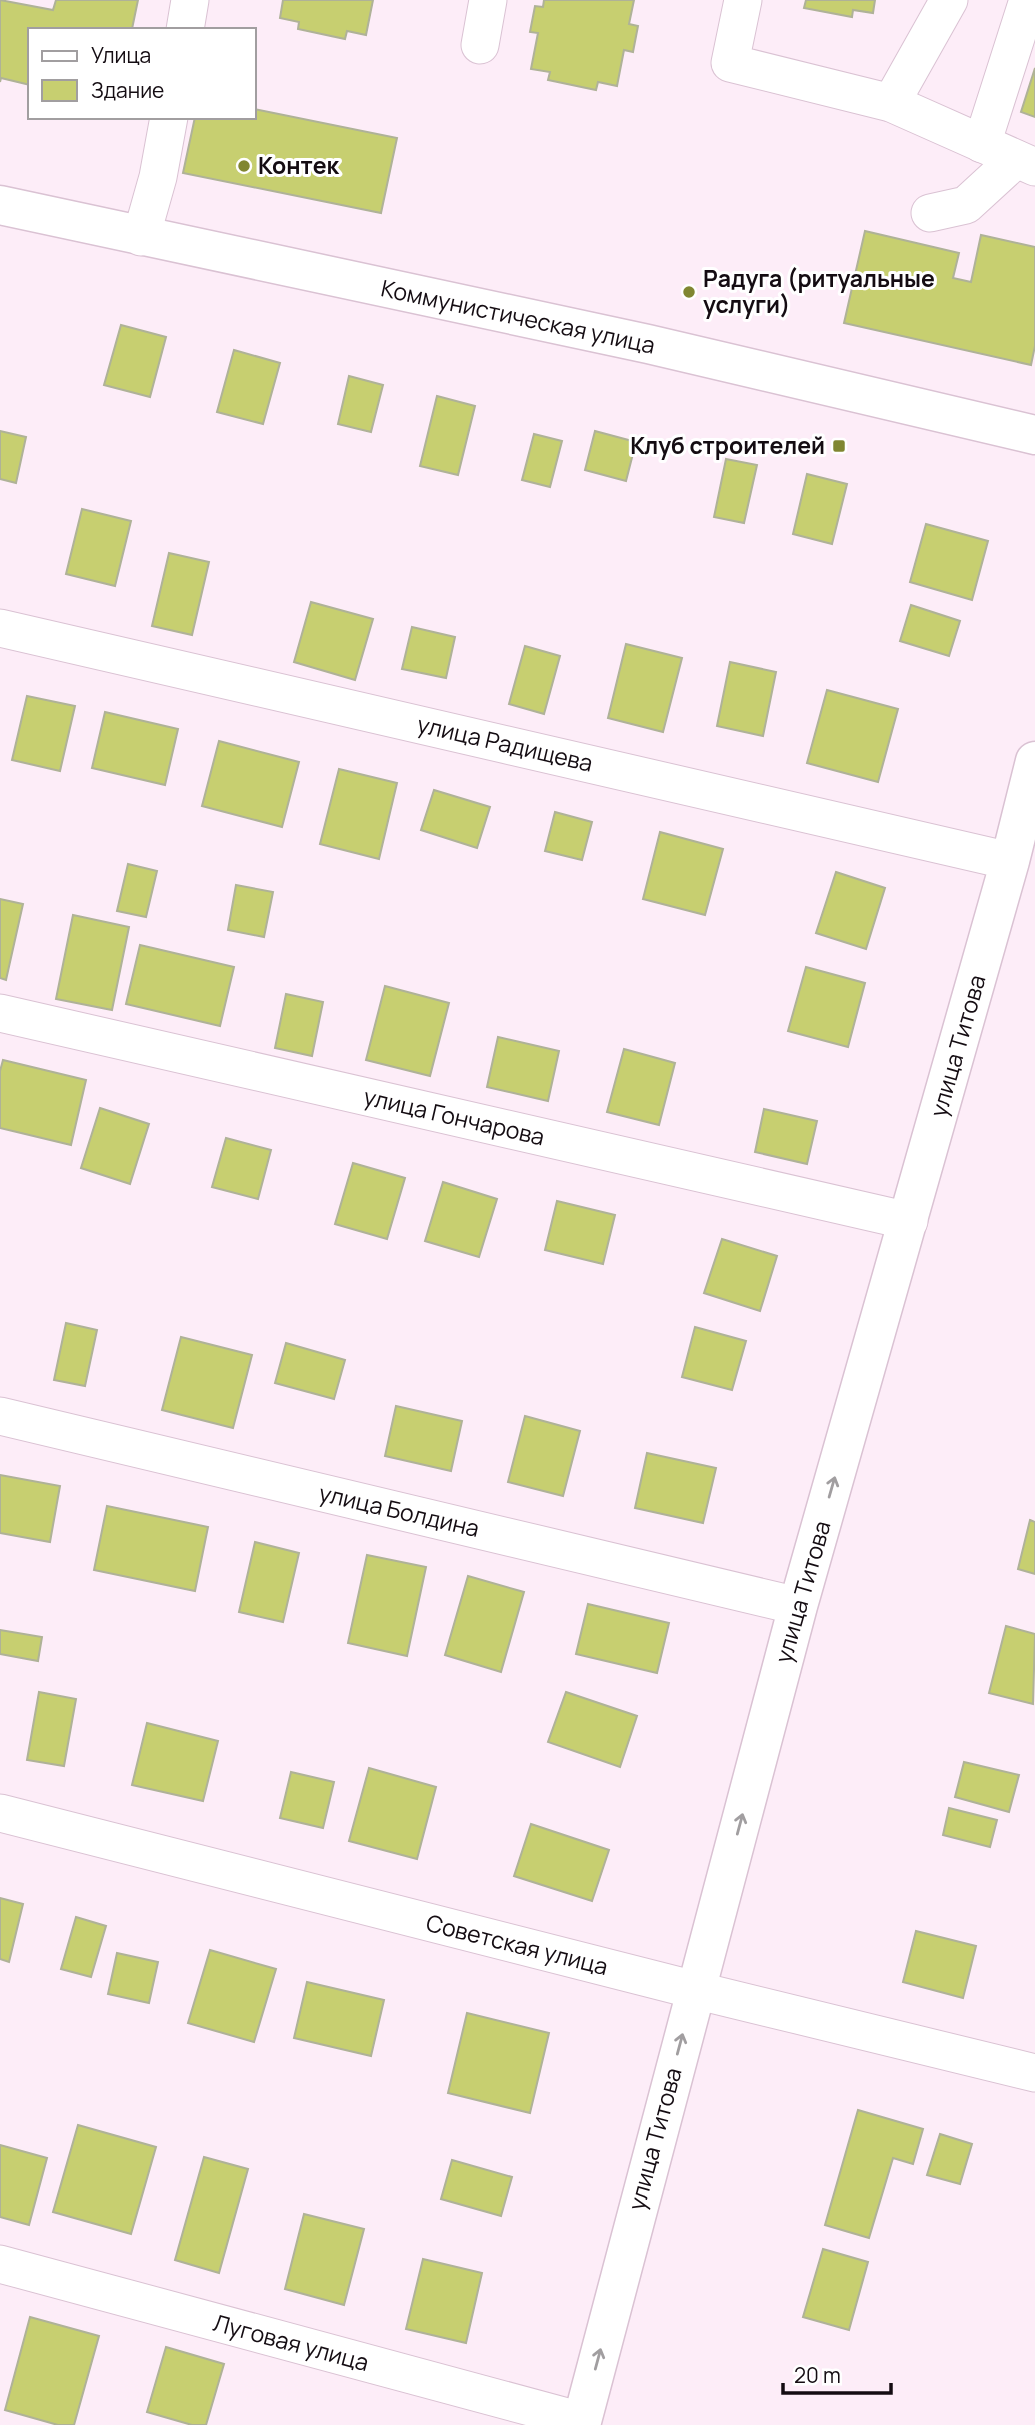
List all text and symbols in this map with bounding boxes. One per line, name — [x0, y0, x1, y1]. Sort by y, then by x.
legend — [28, 28, 256, 119]
text: Улица — [91, 41, 151, 69]
text: Здание — [91, 76, 164, 104]
place label: Контек — [258, 149, 340, 181]
marker: Контек — [236, 158, 252, 174]
place label: Радуга (ритуальные услуги) — [703, 262, 935, 320]
street label: Коммунистическая улица — [378, 271, 658, 361]
marker: Радуга (ритуальные услуги) — [681, 284, 697, 300]
place label: Клуб строителей — [630, 429, 825, 461]
marker: Клуб строителей — [831, 438, 847, 454]
street label: улица Радищева — [414, 707, 596, 779]
street label: улица Титова — [921, 971, 993, 1121]
street label: улица Гончарова — [361, 1080, 548, 1152]
street label: улица Болдина — [316, 1476, 482, 1544]
one-way arrow — [827, 1476, 840, 1498]
street label: улица Титова — [766, 1517, 838, 1667]
one-way arrow — [734, 1814, 747, 1836]
street label: Советская улица — [423, 1906, 611, 1982]
one-way arrow — [674, 2033, 687, 2056]
street label: улица Титова — [620, 2064, 688, 2214]
street label: Луговая улица — [210, 2306, 373, 2378]
one-way arrow — [592, 2348, 605, 2371]
scale bar — [783, 2352, 892, 2396]
text: 20 m — [794, 2361, 841, 2389]

